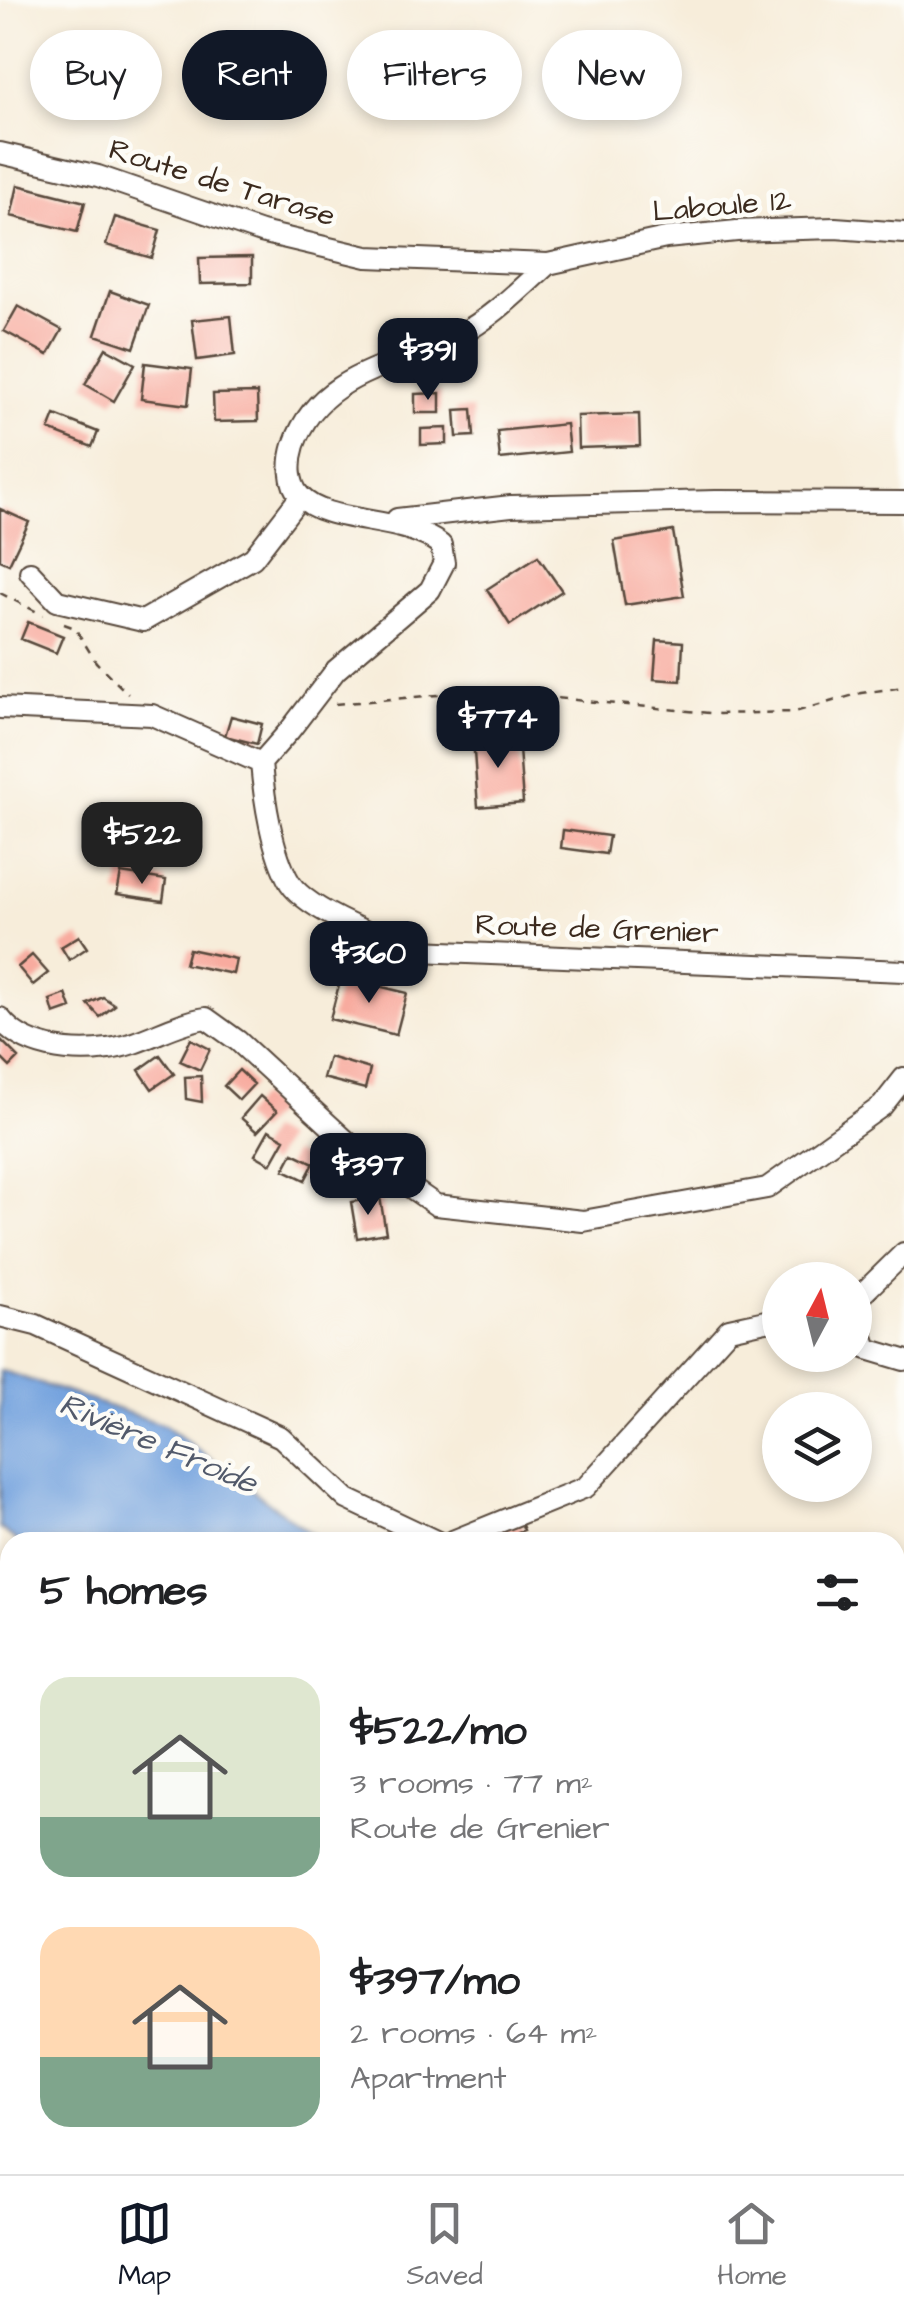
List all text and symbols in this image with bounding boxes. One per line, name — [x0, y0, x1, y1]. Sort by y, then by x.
chip: Buy — [30, 30, 162, 120]
chip: Rent — [182, 30, 327, 120]
chip: Filters — [347, 30, 522, 120]
chip: New — [542, 30, 682, 120]
street label: Route de Tarase — [104, 129, 340, 237]
street label: Laboule 12 — [651, 179, 793, 233]
pin: $391 — [369, 318, 487, 403]
text: $391 — [400, 328, 456, 373]
pin: $774 — [439, 686, 557, 771]
text: $774 — [459, 696, 537, 741]
pin: $522 — [83, 802, 201, 887]
text: $522 — [103, 812, 181, 857]
street label: Route de Grenier — [475, 904, 719, 954]
pin: $360 — [310, 921, 428, 1006]
text: $360 — [332, 931, 406, 976]
pin: $397 — [309, 1133, 427, 1218]
text: $397 — [332, 1143, 404, 1188]
north arrow — [762, 1262, 872, 1372]
map controls — [762, 1262, 872, 1502]
water label: Rivière Froide — [52, 1382, 265, 1507]
button: layers — [762, 1392, 872, 1502]
text: 5 homes — [40, 1563, 207, 1621]
icon: filters — [810, 1565, 865, 1620]
text: $522/mo — [350, 1703, 527, 1761]
icon: home — [120, 1717, 240, 1837]
text: 3 rooms · 77 m² — [350, 1761, 593, 1806]
text: Route de Grenier — [350, 1806, 610, 1851]
text: $397/mo — [350, 1953, 520, 2011]
icon: home — [120, 1967, 240, 2087]
text: 2 rooms · 64 m² — [350, 2011, 597, 2056]
text: Apartment — [350, 2056, 506, 2101]
tab: Map — [117, 2196, 172, 2295]
tab: Saved — [407, 2196, 483, 2295]
tab: Home — [717, 2196, 787, 2295]

